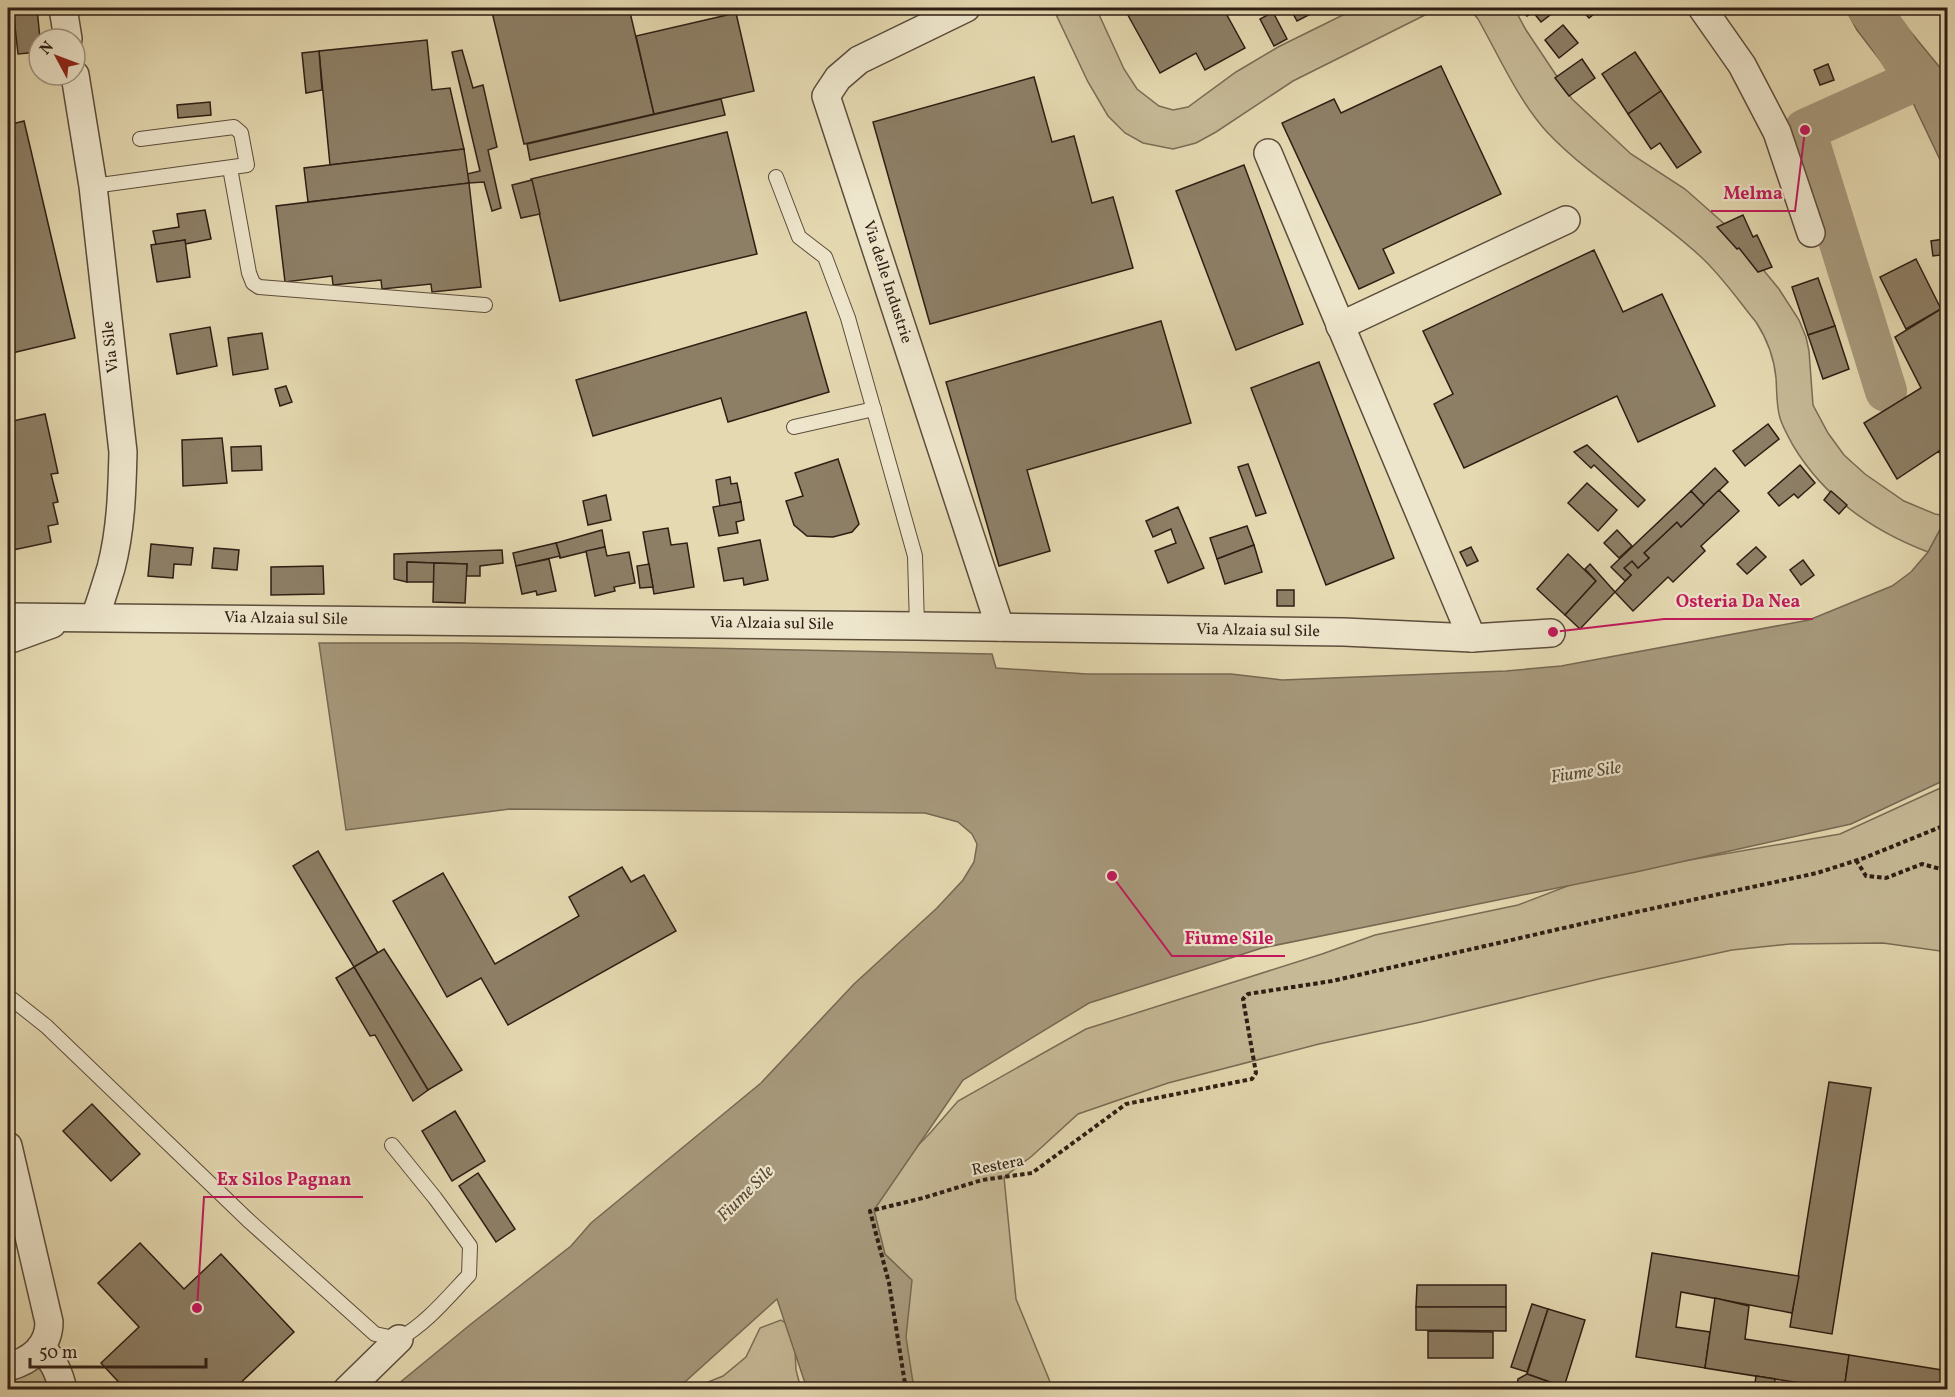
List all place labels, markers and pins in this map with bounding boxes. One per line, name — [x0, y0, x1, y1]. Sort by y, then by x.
callout: Melma — [1711, 175, 1795, 211]
callout: Osteria Da Nea — [1664, 583, 1813, 619]
callout: Fiume Sile — [1172, 920, 1285, 956]
callout: Ex Silos Pagnan — [204, 1161, 363, 1197]

